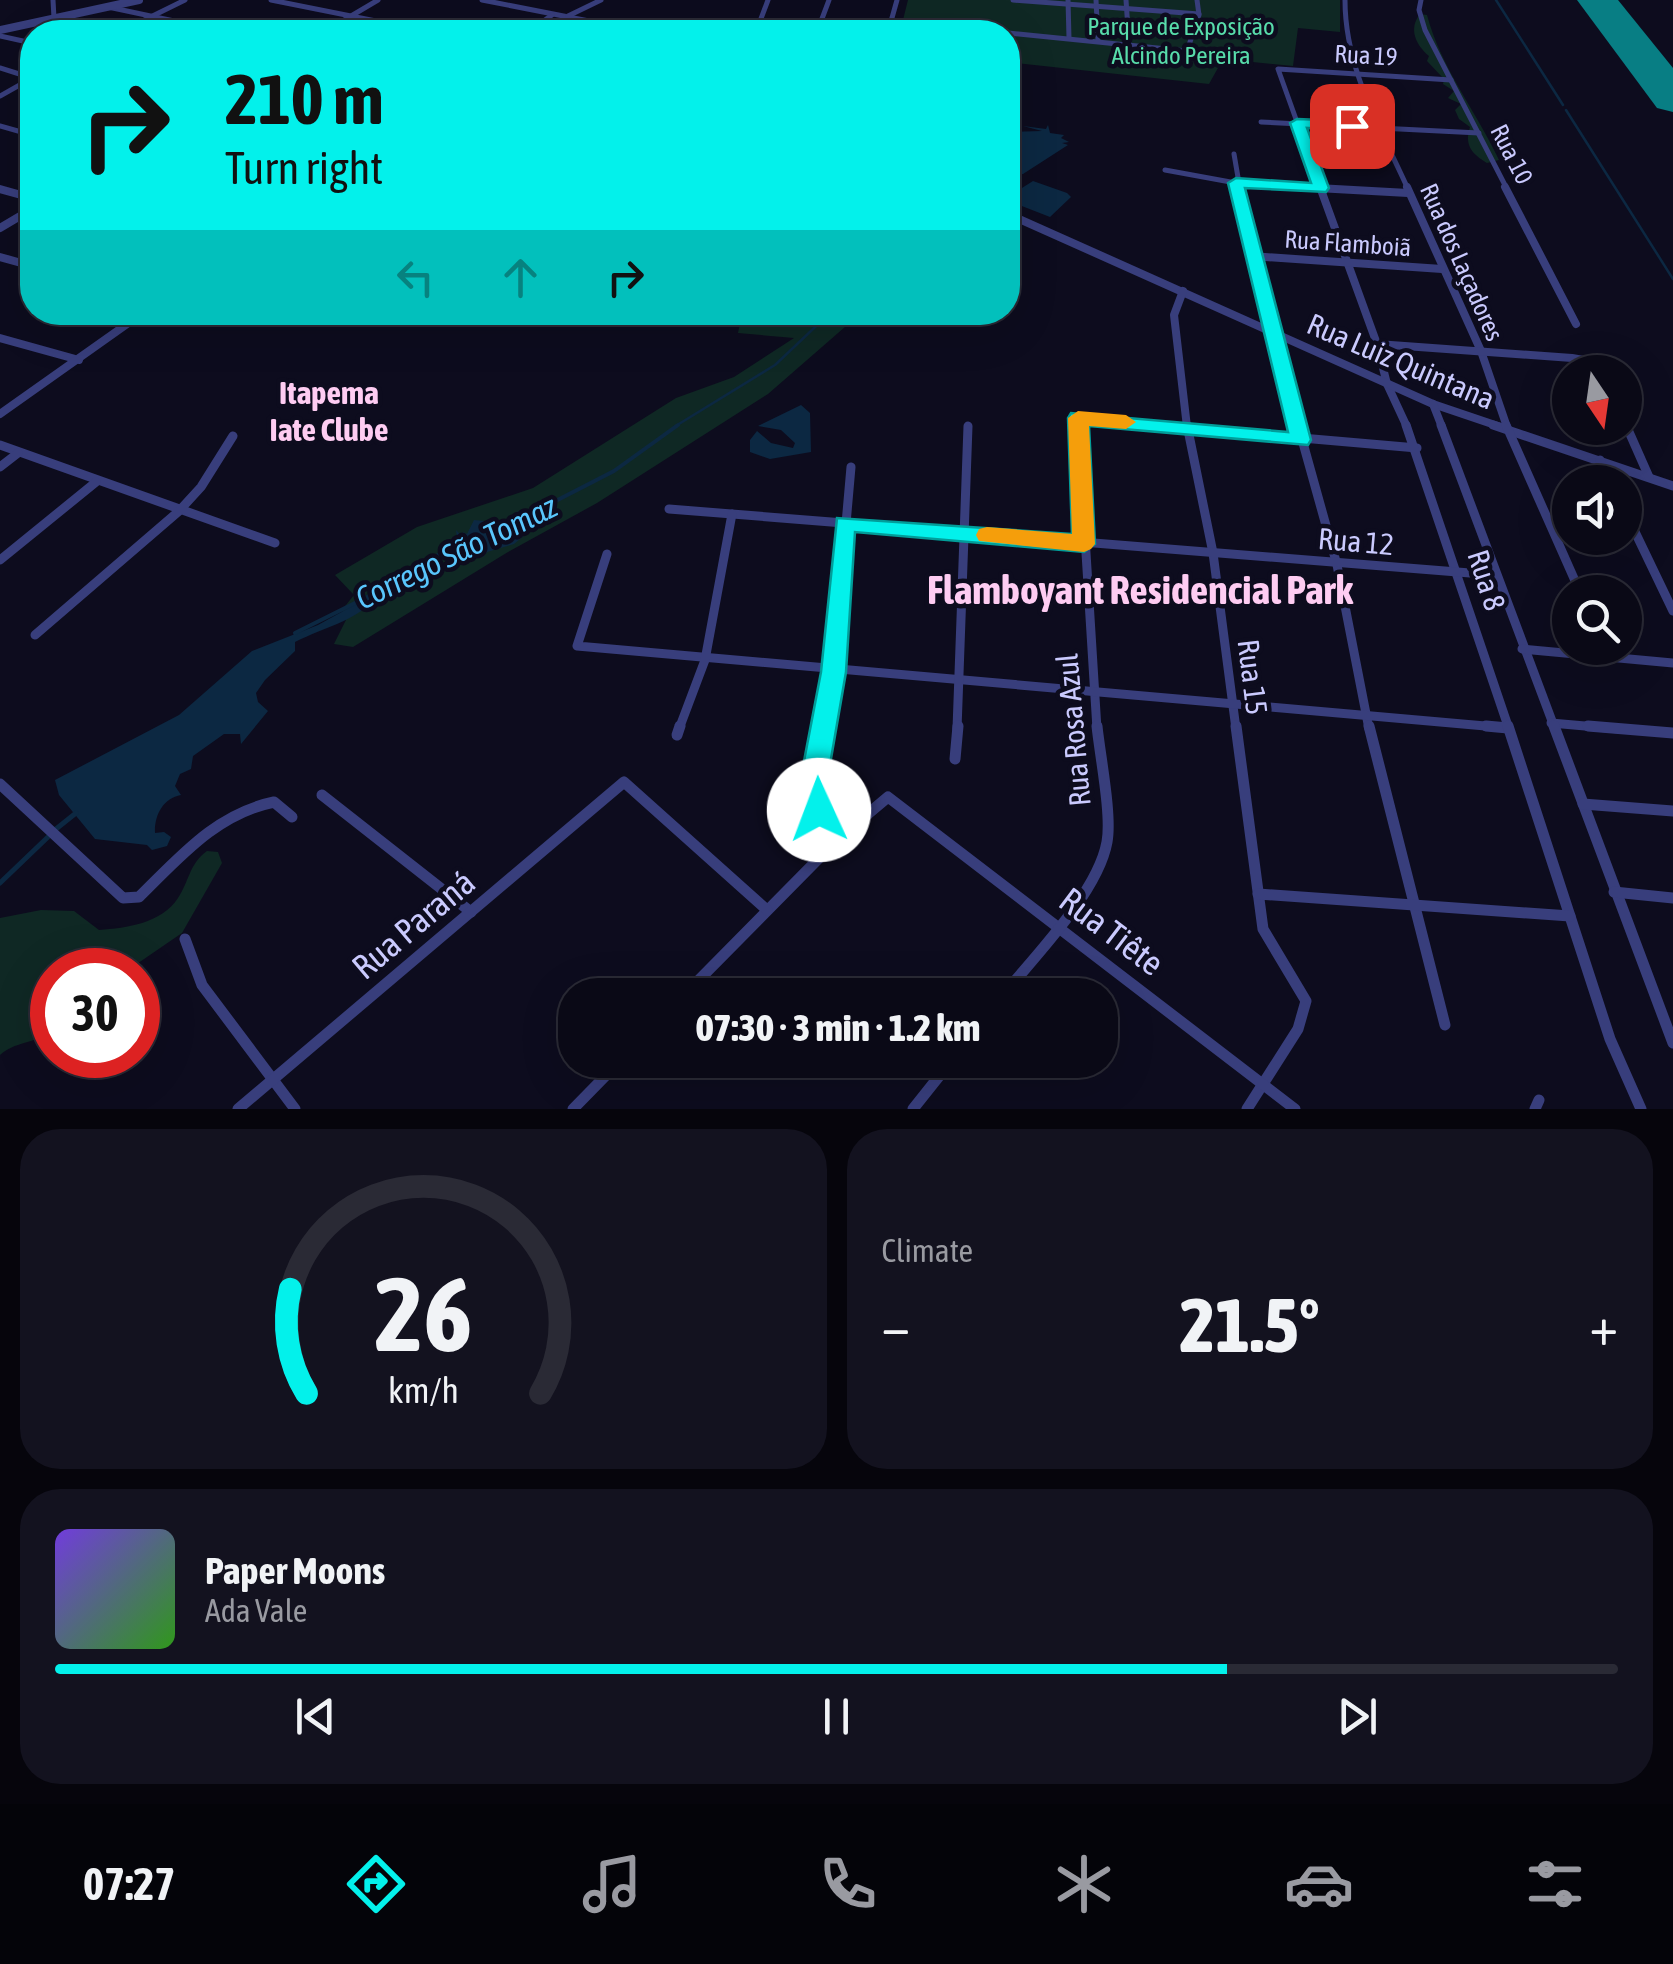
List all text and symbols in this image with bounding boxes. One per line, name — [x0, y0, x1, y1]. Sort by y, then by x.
park label: Parque de Exposição Alcindo Pereira — [1087, 12, 1275, 69]
street label: Rua 19 — [1334, 39, 1398, 71]
text: 210 m — [225, 59, 384, 139]
icon: right — [60, 60, 190, 190]
pin — [1310, 84, 1395, 169]
icon: arrive — [1325, 99, 1380, 154]
street label: Rua 10 — [1485, 120, 1539, 188]
text: Turn right — [225, 142, 383, 194]
street label: Rua dos Laçadores — [1415, 179, 1509, 345]
street label: Rua Flamboiã — [1284, 225, 1412, 261]
icon: left — [388, 250, 443, 305]
icon: ahead — [493, 250, 548, 305]
icon: right — [598, 250, 653, 305]
street label: Rua Luiz Quintana — [1302, 306, 1500, 416]
north arrow — [1552, 355, 1642, 445]
map controls — [1552, 355, 1642, 665]
district label: Itapema Iate Clube — [270, 374, 388, 448]
button: sound — [1552, 465, 1642, 555]
water label: Corrego São Tomaz — [349, 487, 563, 617]
street label: Rua 12 — [1317, 521, 1395, 561]
street label: Rua 8 — [1461, 545, 1513, 615]
district label: Flamboyant Residencial Park — [927, 567, 1353, 612]
button: search — [1552, 575, 1642, 665]
street label: Rua 15 — [1232, 637, 1274, 717]
street label: Rua Rosa Azul — [1049, 652, 1097, 808]
position arrow — [767, 758, 871, 862]
street label: Rua Paraná — [344, 861, 482, 987]
street label: Rua Tiête — [1052, 879, 1172, 983]
speed limit sign: 30 — [30, 948, 160, 1078]
text: 07:30 · 3 min · 1.2 km — [696, 1006, 980, 1049]
text: Climate — [882, 1232, 973, 1269]
text: 26 — [374, 1254, 472, 1373]
text: 21.5° — [1180, 1282, 1320, 1368]
text: − — [882, 1294, 910, 1357]
text: + — [1589, 1294, 1618, 1357]
text: km/h — [388, 1370, 459, 1411]
text: Paper Moons — [205, 1549, 385, 1592]
text: Ada Vale — [205, 1592, 307, 1629]
icon: previous — [288, 1689, 343, 1744]
icon: pause — [809, 1689, 864, 1744]
icon: next — [1330, 1689, 1385, 1744]
icon: directions — [341, 1849, 411, 1919]
icon: music — [577, 1849, 647, 1919]
icon: phone — [813, 1849, 883, 1919]
icon: climate — [1049, 1849, 1119, 1919]
icon: car — [1284, 1849, 1354, 1919]
icon: filters — [1520, 1849, 1590, 1919]
text: 07:27 — [83, 1858, 176, 1910]

